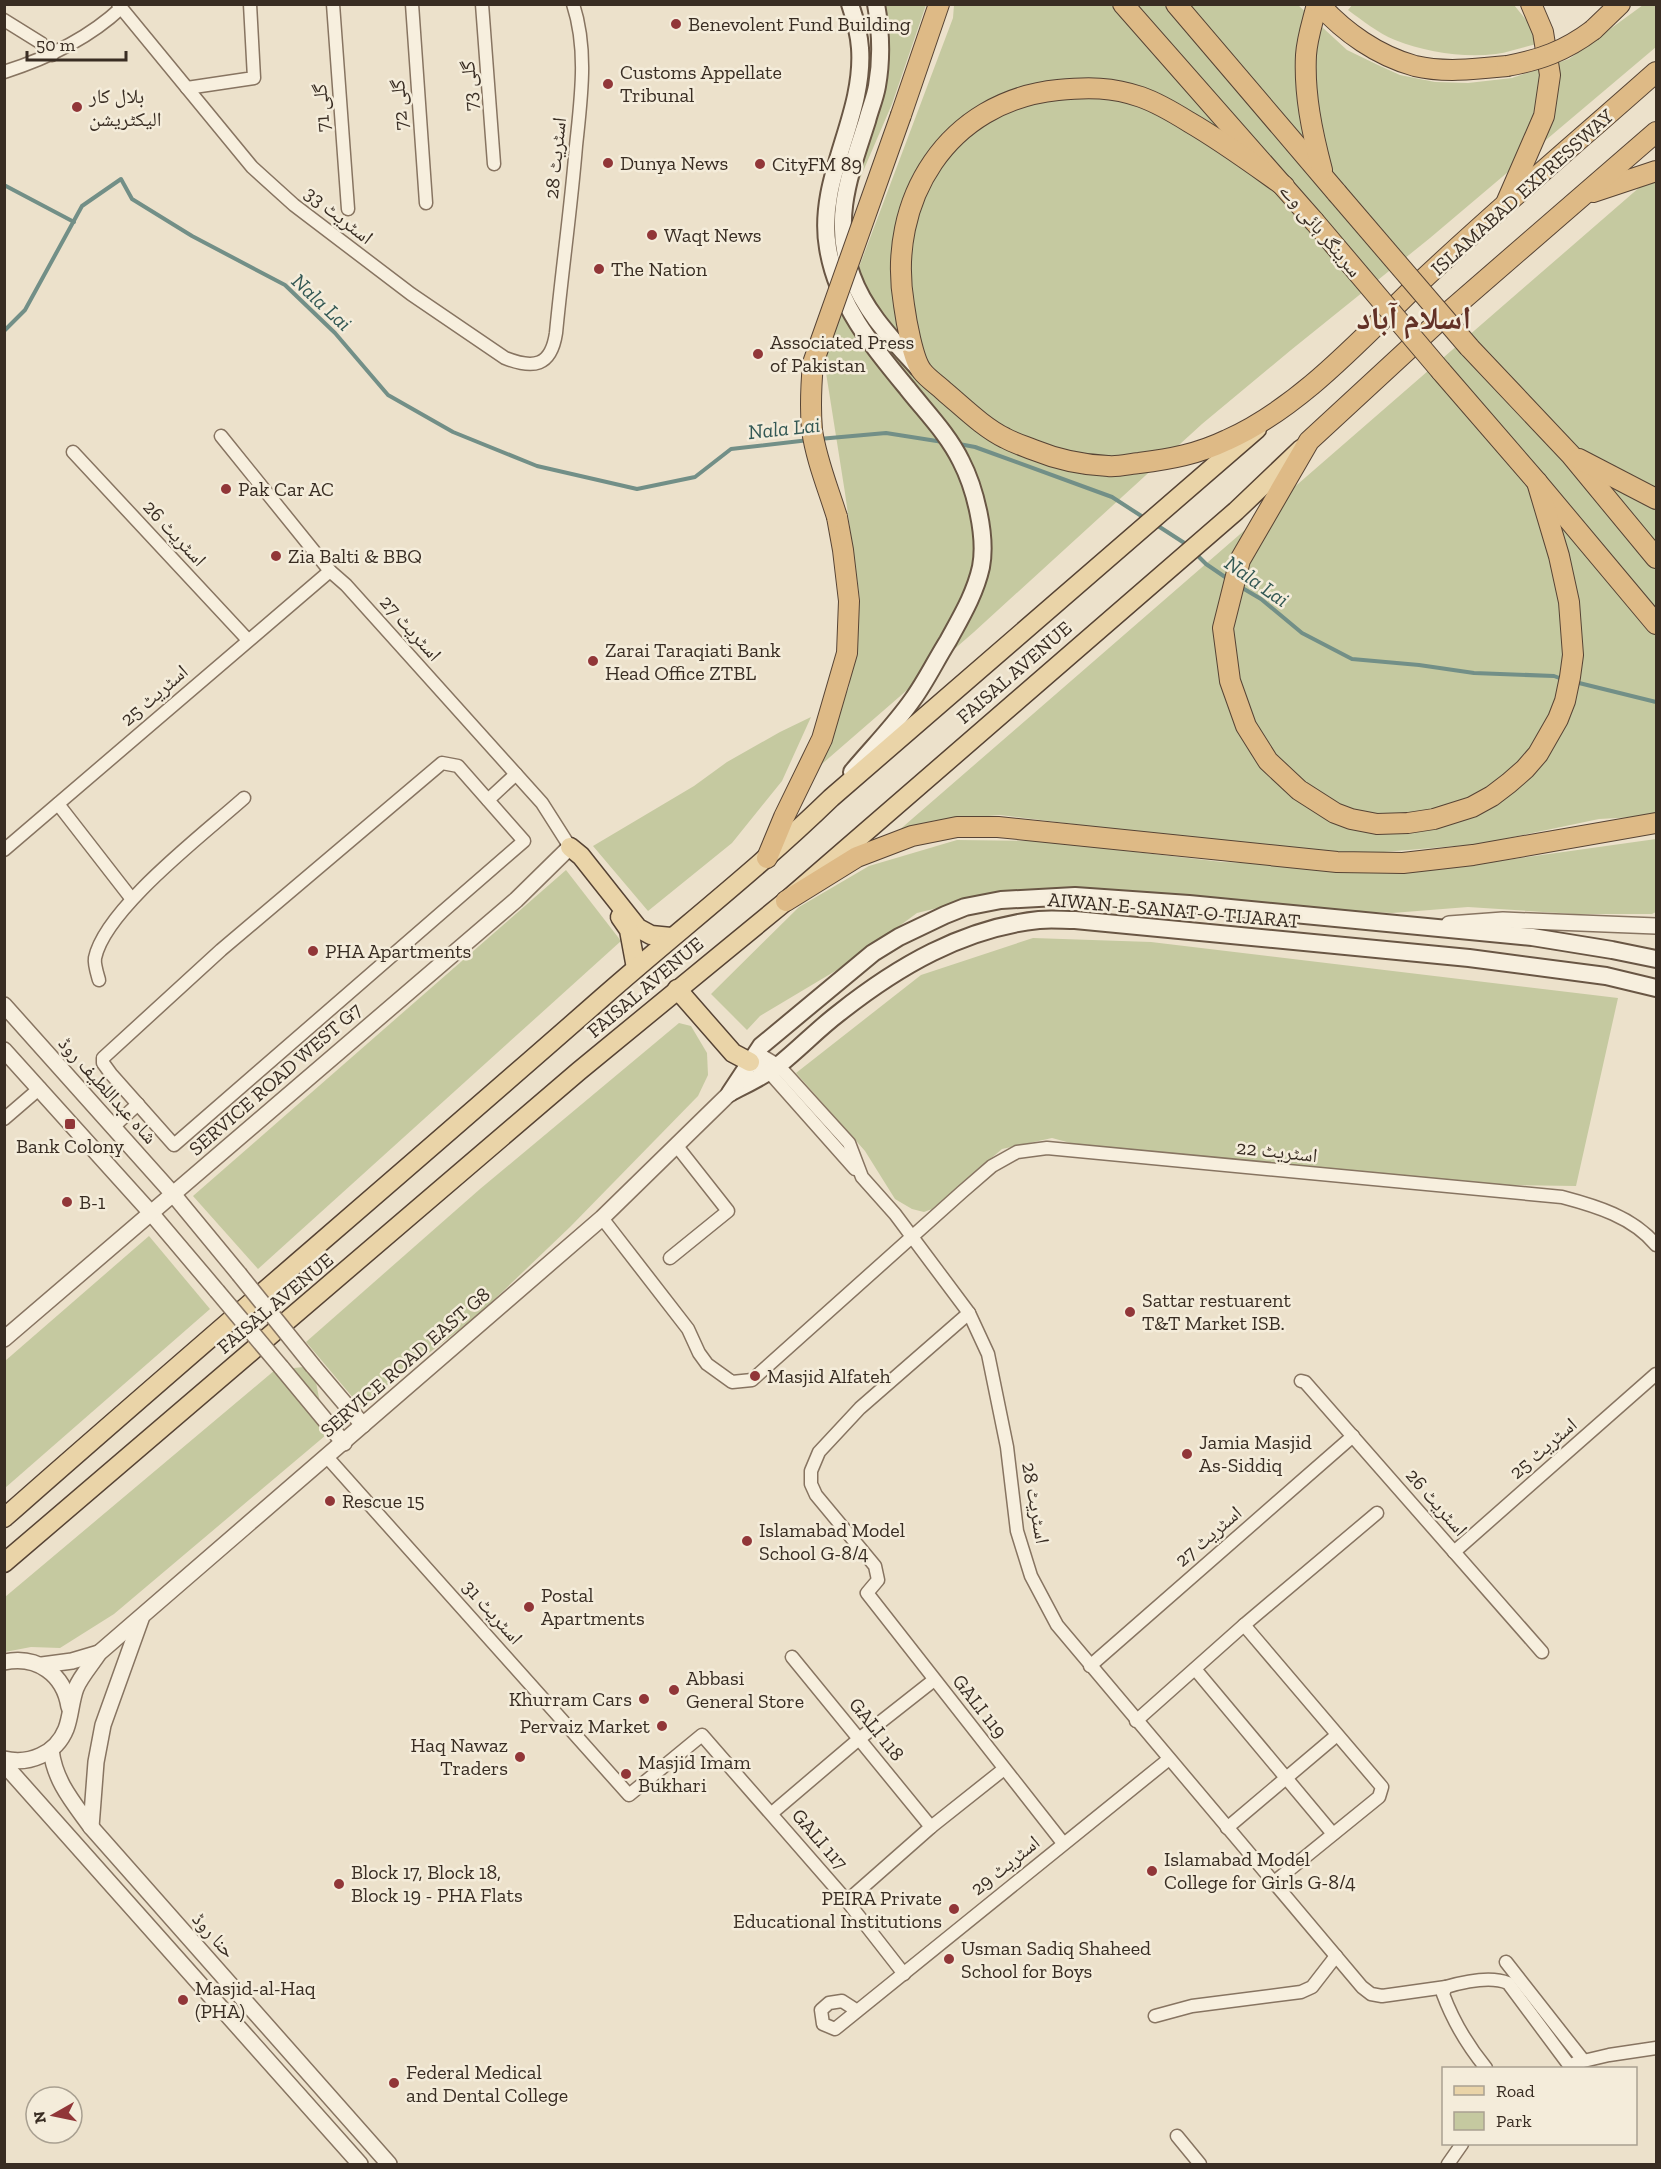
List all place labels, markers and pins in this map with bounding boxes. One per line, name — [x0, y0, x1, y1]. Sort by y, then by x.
place label: Benevolent Fund Building — [688, 12, 911, 36]
marker: Benevolent Fund Building — [669, 17, 683, 31]
place label: Customs Appellate Tribunal — [620, 60, 782, 107]
marker: Customs Appellate Tribunal — [601, 77, 615, 91]
place label: بلال کار الیکٹریشن — [88, 84, 161, 131]
marker: بلال کار الیکٹریشن — [70, 100, 84, 114]
place label: Dunya News — [620, 151, 728, 175]
place label: CityFM 89 — [772, 152, 862, 176]
marker: Dunya News — [601, 156, 615, 170]
marker: CityFM 89 — [753, 157, 767, 171]
place label: Waqt News — [664, 223, 762, 247]
marker: Waqt News — [645, 228, 659, 242]
place label: The Nation — [611, 257, 708, 281]
marker: The Nation — [592, 262, 606, 276]
place label: Associated Press of Pakistan — [770, 330, 914, 377]
marker: Associated Press of Pakistan — [751, 347, 765, 361]
place label: Pak Car AC — [238, 477, 334, 501]
marker: Pak Car AC — [219, 482, 233, 496]
place label: Zia Balti & BBQ — [288, 544, 422, 568]
marker: Zia Balti & BBQ — [269, 549, 283, 563]
place label: Zarai Taraqiati Bank Head Office ZTBL — [605, 638, 781, 685]
marker: Zarai Taraqiati Bank Head Office ZTBL — [586, 654, 600, 668]
place label: PHA Apartments — [325, 939, 471, 963]
marker: PHA Apartments — [306, 944, 320, 958]
marker: Bank Colony — [63, 1117, 77, 1131]
place label: Bank Colony — [16, 1134, 125, 1158]
place label: B-1 — [79, 1190, 106, 1214]
marker: B-1 — [60, 1195, 74, 1209]
place label: Sattar restuarent T&T Market ISB. — [1142, 1288, 1292, 1335]
marker: Sattar restuarent T&T Market ISB. — [1123, 1305, 1137, 1319]
place label: Masjid Alfateh — [767, 1364, 892, 1388]
marker: Masjid Alfateh — [748, 1369, 762, 1383]
place label: Jamia Masjid As-Siddiq — [1199, 1430, 1312, 1477]
marker: Jamia Masjid As-Siddiq — [1180, 1447, 1194, 1461]
place label: Rescue 15 — [342, 1489, 425, 1513]
marker: Rescue 15 — [323, 1494, 337, 1508]
place label: Islamabad Model School G-8/4 — [759, 1518, 905, 1565]
marker: Islamabad Model School G-8/4 — [740, 1534, 754, 1548]
place label: Postal Apartments — [541, 1583, 645, 1630]
marker: Postal Apartments — [522, 1600, 536, 1614]
place label: Abbasi General Store — [686, 1666, 804, 1713]
marker: Abbasi General Store — [667, 1683, 681, 1697]
place label: Khurram Cars — [509, 1687, 632, 1711]
marker: Khurram Cars — [637, 1692, 651, 1706]
place label: Pervaiz Market — [520, 1714, 651, 1738]
marker: Pervaiz Market — [655, 1719, 669, 1733]
place label: Haq Nawaz Traders — [410, 1733, 508, 1780]
marker: Haq Nawaz Traders — [513, 1750, 527, 1764]
place label: Masjid Imam Bukhari — [638, 1750, 751, 1797]
marker: Masjid Imam Bukhari — [619, 1767, 633, 1781]
place label: Islamabad Model College for Girls G-8/4 — [1164, 1847, 1356, 1894]
place label: Block 17, Block 18, Block 19 - PHA Flats — [351, 1860, 523, 1907]
marker: Islamabad Model College for Girls G-8/4 — [1145, 1864, 1159, 1878]
marker: Block 17, Block 18, Block 19 - PHA Flats — [332, 1877, 346, 1891]
place label: PEIRA Private Educational Institutions — [733, 1886, 942, 1933]
marker: PEIRA Private Educational Institutions — [947, 1902, 961, 1916]
place label: Usman Sadiq Shaheed School for Boys — [961, 1936, 1151, 1983]
marker: Usman Sadiq Shaheed School for Boys — [942, 1952, 956, 1966]
place label: Masjid-al-Haq (PHA) — [195, 1976, 316, 2023]
marker: Masjid-al-Haq (PHA) — [176, 1993, 190, 2007]
place label: Federal Medical and Dental College — [406, 2060, 568, 2107]
marker: Federal Medical and Dental College — [387, 2076, 401, 2090]

